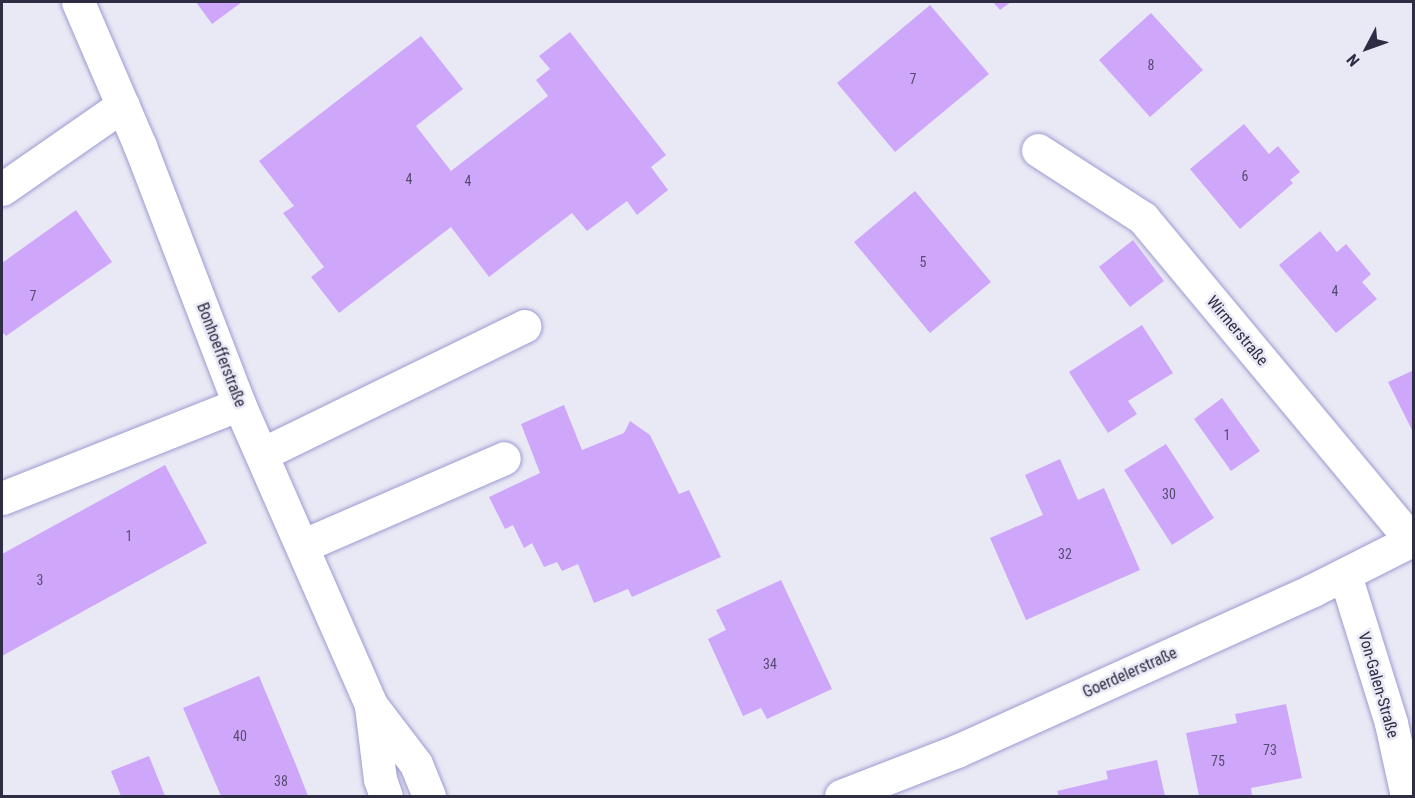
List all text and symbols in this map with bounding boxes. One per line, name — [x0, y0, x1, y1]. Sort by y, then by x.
north arrow — [1337, 18, 1397, 78]
text: N — [1343, 50, 1363, 70]
house number: 8 — [1148, 57, 1154, 73]
house number: 7 — [910, 71, 916, 87]
house number: 6 — [1242, 168, 1248, 184]
house number: 4 — [406, 171, 412, 187]
house number: 4 — [465, 173, 471, 189]
house number: 5 — [920, 254, 926, 270]
house number: 4 — [1332, 283, 1338, 299]
house number: 7 — [30, 288, 36, 304]
street label: Wirmerstraße — [1202, 292, 1272, 370]
street label: Bonhoefferstraße — [192, 300, 250, 410]
house number: 1 — [1224, 427, 1230, 443]
house number: 30 — [1162, 486, 1176, 502]
house number: 1 — [126, 528, 132, 544]
house number: 32 — [1058, 546, 1072, 562]
house number: 3 — [37, 572, 43, 588]
street label: Von-Galen-Straße — [1354, 630, 1402, 740]
street label: Goerdelerstraße — [1080, 644, 1180, 702]
house number: 34 — [763, 656, 777, 672]
house number: 40 — [233, 728, 247, 744]
house number: 73 — [1263, 742, 1277, 758]
house number: 75 — [1211, 753, 1225, 769]
house number: 38 — [274, 773, 288, 789]

